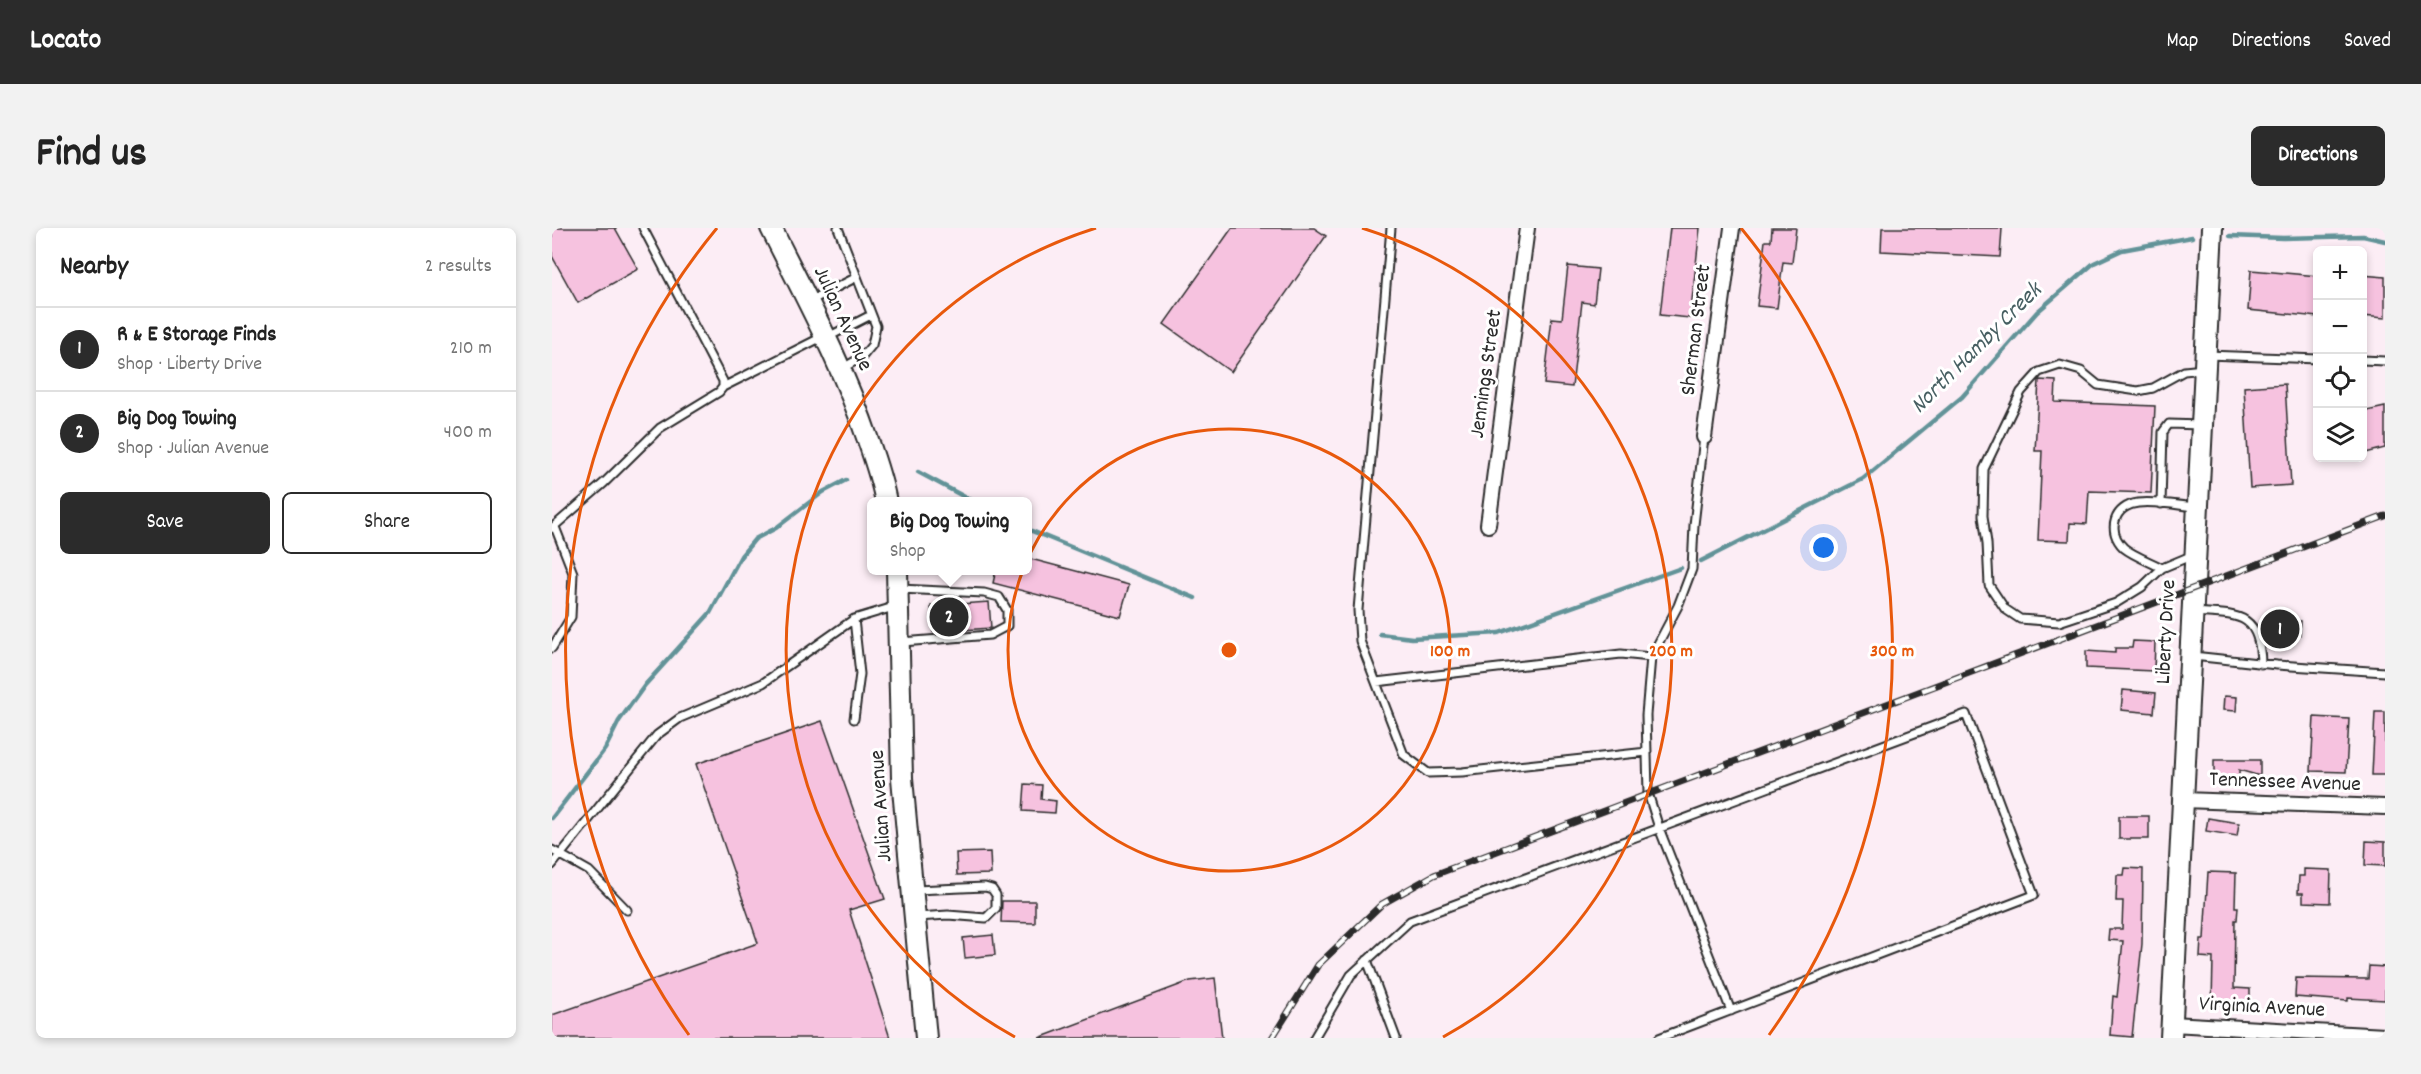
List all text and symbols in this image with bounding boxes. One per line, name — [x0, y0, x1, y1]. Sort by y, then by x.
text: Locato — [30, 22, 101, 62]
text: Map — [2167, 27, 2198, 57]
text: Directions — [2231, 27, 2311, 57]
text: Saved — [2344, 27, 2391, 57]
text: Find us — [36, 126, 147, 186]
button: Directions — [2251, 126, 2385, 186]
map controls — [2313, 246, 2367, 462]
button: + — [2313, 246, 2367, 300]
text: Nearby — [60, 249, 128, 286]
text: 2 results — [425, 253, 492, 281]
street label: Julian Avenue — [804, 261, 880, 377]
street label: Sherman Street — [1674, 263, 1720, 397]
water label: North Hamby Creek — [1903, 274, 2052, 423]
button: − — [2313, 300, 2367, 354]
street label: Jennings Street — [1463, 308, 1511, 440]
text: R & E Storage Finds — [117, 320, 277, 351]
text: 1 — [77, 335, 82, 363]
text: 210 m — [450, 335, 492, 363]
text: Shop · Liberty Drive — [117, 351, 262, 379]
button: locate — [2313, 354, 2367, 408]
text: Big Dog Towing — [117, 404, 237, 435]
button: layers — [2313, 408, 2367, 462]
text: 2 — [75, 419, 84, 447]
text: 400 m — [444, 419, 492, 447]
text: Shop · Julian Avenue — [117, 435, 269, 463]
button: Save — [60, 492, 270, 554]
button: Share — [282, 492, 492, 554]
popup — [867, 497, 1032, 575]
text: Big Dog Towing — [890, 507, 1009, 538]
your location — [1809, 533, 1838, 562]
text: Shop — [890, 538, 926, 566]
street label: Liberty Drive — [2149, 579, 2185, 685]
pin: 2 — [930, 594, 968, 640]
pin: 1 — [2260, 606, 2300, 652]
centre of rings — [1219, 640, 1239, 660]
text: 100 m — [1430, 640, 1470, 665]
text: 200 m — [1649, 640, 1693, 665]
text: 300 m — [1870, 640, 1914, 665]
street label: Julian Avenue — [863, 749, 901, 863]
street label: Tennessee Avenue — [2209, 765, 2361, 801]
street label: Virginia Avenue — [2198, 989, 2326, 1027]

